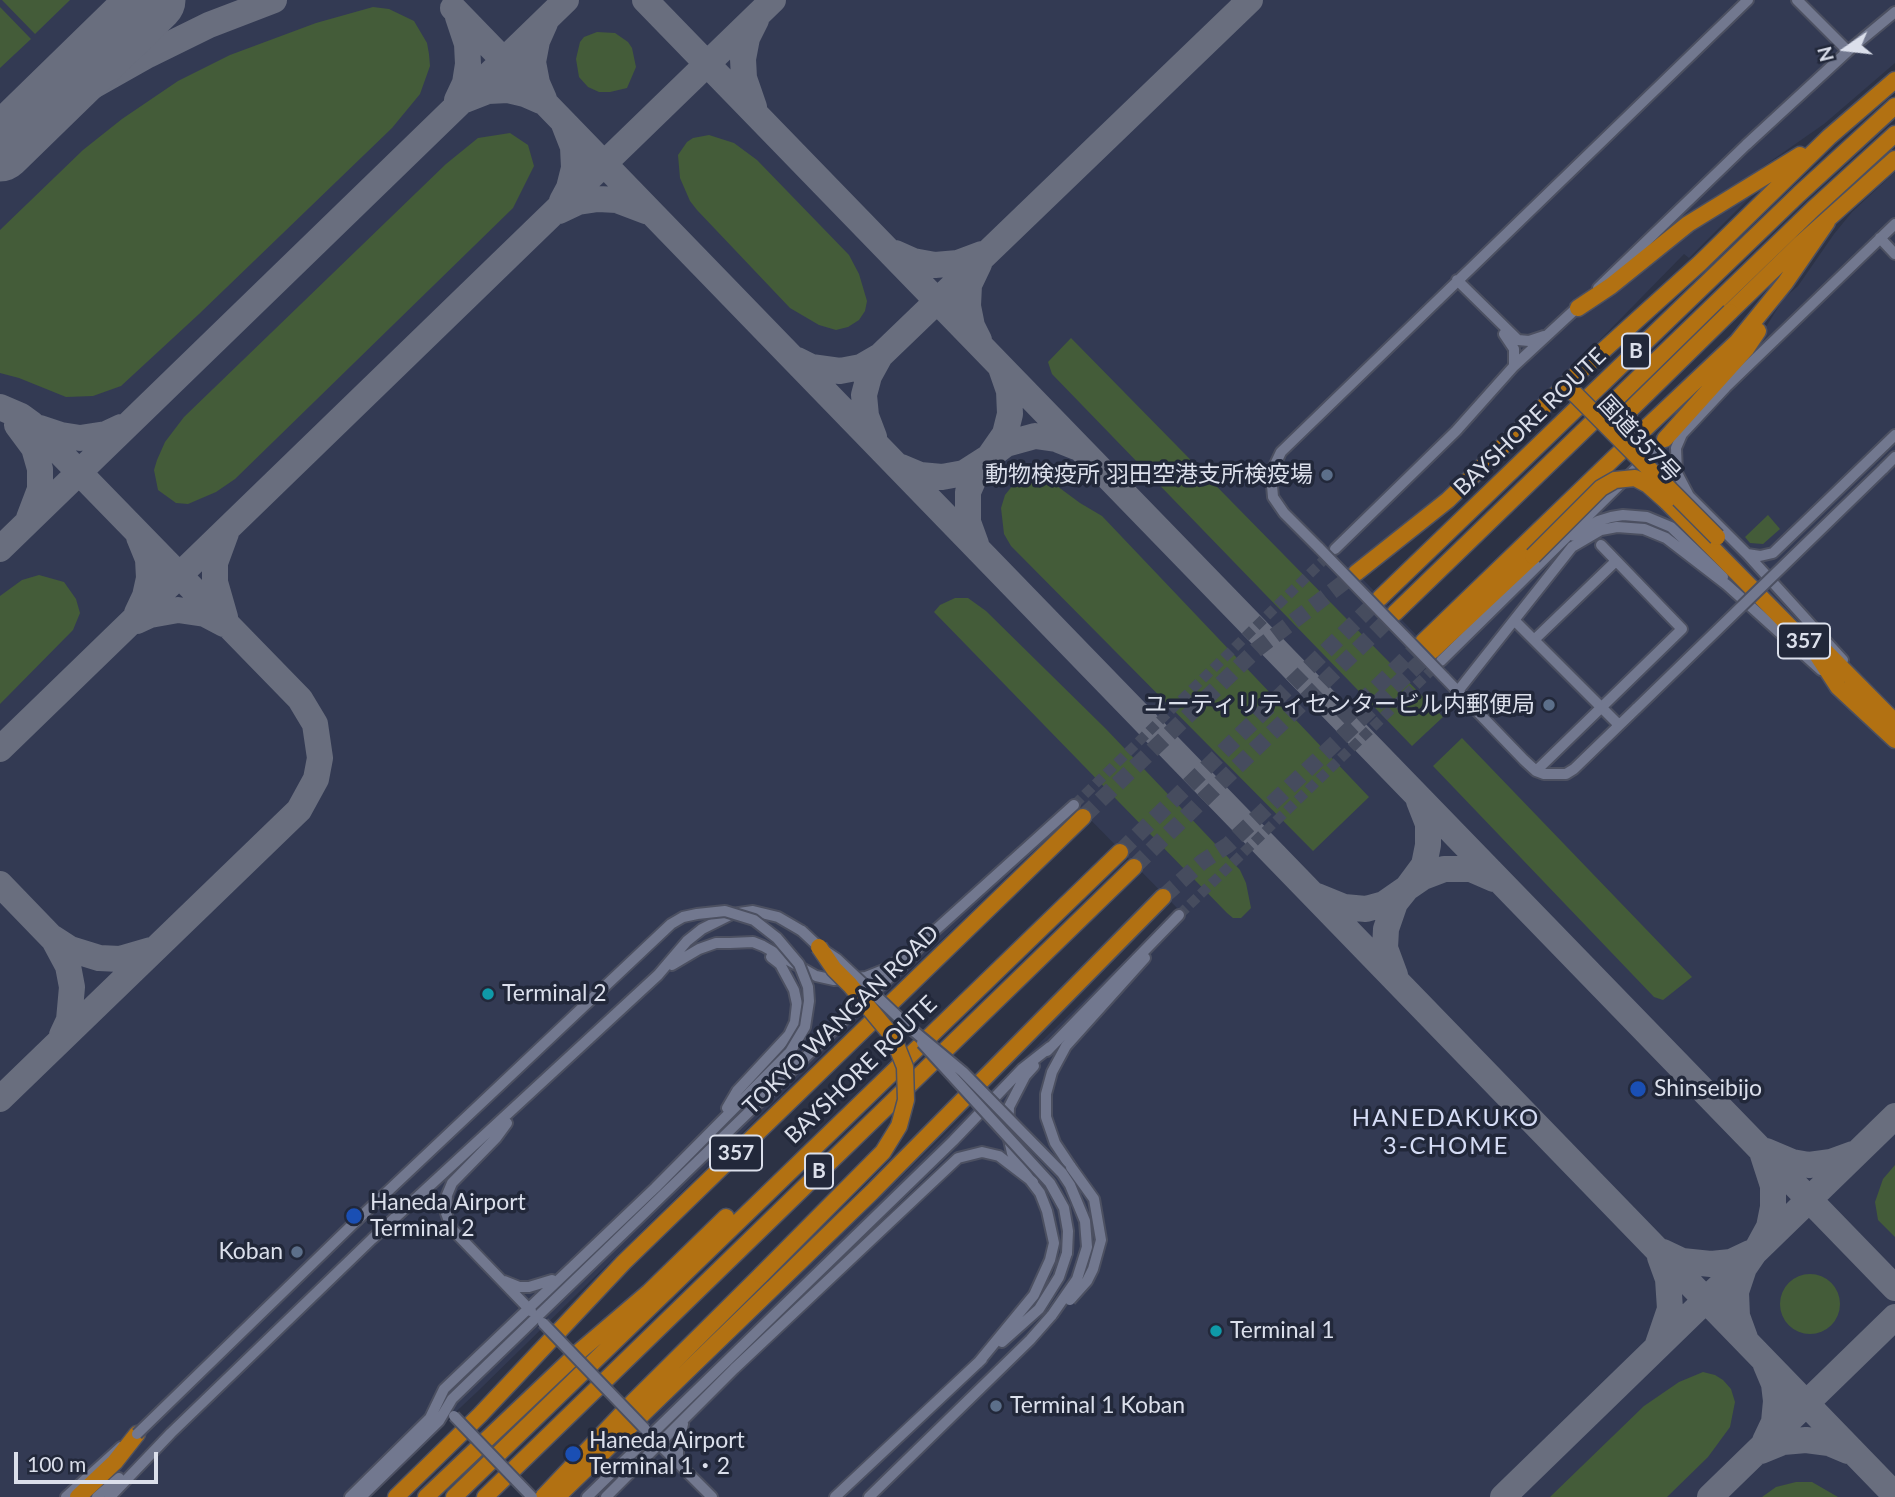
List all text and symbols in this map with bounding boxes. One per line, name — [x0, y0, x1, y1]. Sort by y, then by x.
north arrow — [1811, 14, 1881, 84]
text: N — [1812, 44, 1838, 64]
road number: B — [1622, 334, 1650, 368]
street label: BAYSHORE ROUTE — [1448, 342, 1612, 502]
street label: 国道357号 — [1592, 390, 1686, 488]
place label: 動物検疫所 羽田空港支所検疫場 — [985, 461, 1313, 489]
marker: 動物検疫所 羽田空港支所検疫場 — [1319, 467, 1335, 483]
road number: 357 — [1778, 624, 1830, 658]
place label: ユーティリティセンタービル内郵便局 — [1144, 691, 1535, 719]
marker: ユーティリティセンタービル内郵便局 — [1541, 697, 1557, 713]
street label: TOKYO WANGAN ROAD — [737, 919, 945, 1121]
place label: Terminal 2 — [502, 980, 607, 1008]
marker: Terminal 2 — [480, 986, 496, 1002]
street label: BAYSHORE ROUTE — [779, 990, 943, 1150]
place label: Shinseibijo — [1654, 1075, 1762, 1103]
marker: Shinseibijo — [1628, 1079, 1648, 1099]
district label: HANEDAKUKO 3-CHOME — [1353, 1104, 1539, 1160]
road number: 357 — [710, 1136, 762, 1170]
road number: B — [805, 1154, 833, 1188]
place label: Haneda Airport Terminal 2 — [370, 1189, 526, 1243]
marker: Haneda Airport Terminal 2 — [344, 1206, 364, 1226]
place label: Koban — [218, 1238, 283, 1266]
marker: Koban — [289, 1244, 305, 1260]
place label: Terminal 1 — [1230, 1317, 1335, 1345]
marker: Terminal 1 — [1208, 1323, 1224, 1339]
place label: Terminal 1 Koban — [1010, 1392, 1185, 1420]
marker: Terminal 1 Koban — [988, 1398, 1004, 1414]
place label: Haneda Airport Terminal 1・2 — [589, 1427, 745, 1481]
scale bar — [18, 1438, 161, 1482]
marker: Haneda Airport Terminal 1・2 — [563, 1444, 583, 1464]
text: 100 m — [27, 1451, 86, 1476]

